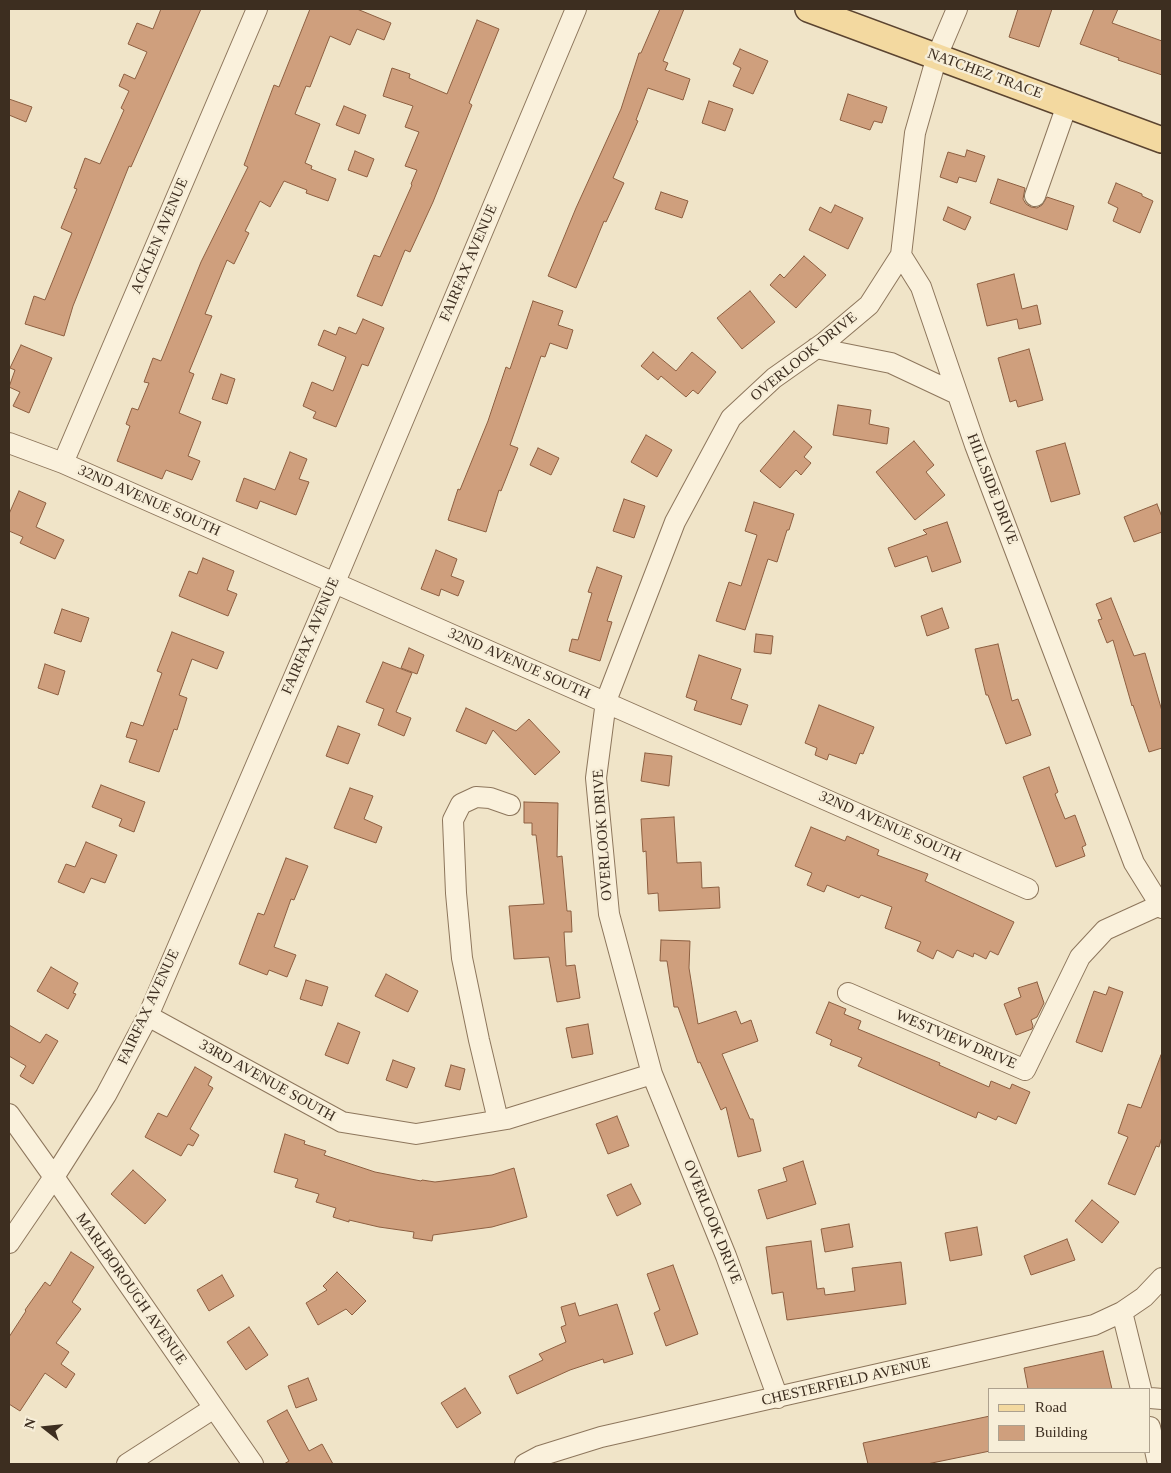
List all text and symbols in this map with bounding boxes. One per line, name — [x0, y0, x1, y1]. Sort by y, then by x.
street label: NATCHEZ TRACE — [925, 45, 1045, 103]
street label: ACKLEN AVENUE — [127, 175, 193, 297]
street label: FAIRFAX AVENUE — [436, 202, 502, 324]
street label: OVERLOOK DRIVE — [747, 308, 861, 406]
street label: HILLSIDE DRIVE — [963, 431, 1021, 547]
street label: 32ND AVENUE SOUTH — [75, 461, 223, 541]
street label: FAIRFAX AVENUE — [278, 575, 344, 697]
street label: 32ND AVENUE SOUTH — [445, 624, 593, 704]
street label: OVERLOOK DRIVE — [589, 768, 617, 902]
street label: 32ND AVENUE SOUTH — [816, 787, 964, 867]
street label: FAIRFAX AVENUE — [114, 946, 184, 1068]
street label: WESTVIEW DRIVE — [893, 1006, 1019, 1074]
street label: 33RD AVENUE SOUTH — [196, 1036, 338, 1126]
street label: OVERLOOK DRIVE — [679, 1157, 745, 1287]
street label: MARLBOROUGH AVENUE — [72, 1210, 190, 1368]
street label: CHESTERFIELD AVENUE — [760, 1354, 932, 1410]
legend — [988, 1388, 1151, 1453]
text: Road — [1035, 1399, 1067, 1415]
north arrow — [20, 1403, 70, 1453]
text: N — [21, 1417, 39, 1431]
text: Building — [1035, 1424, 1088, 1440]

